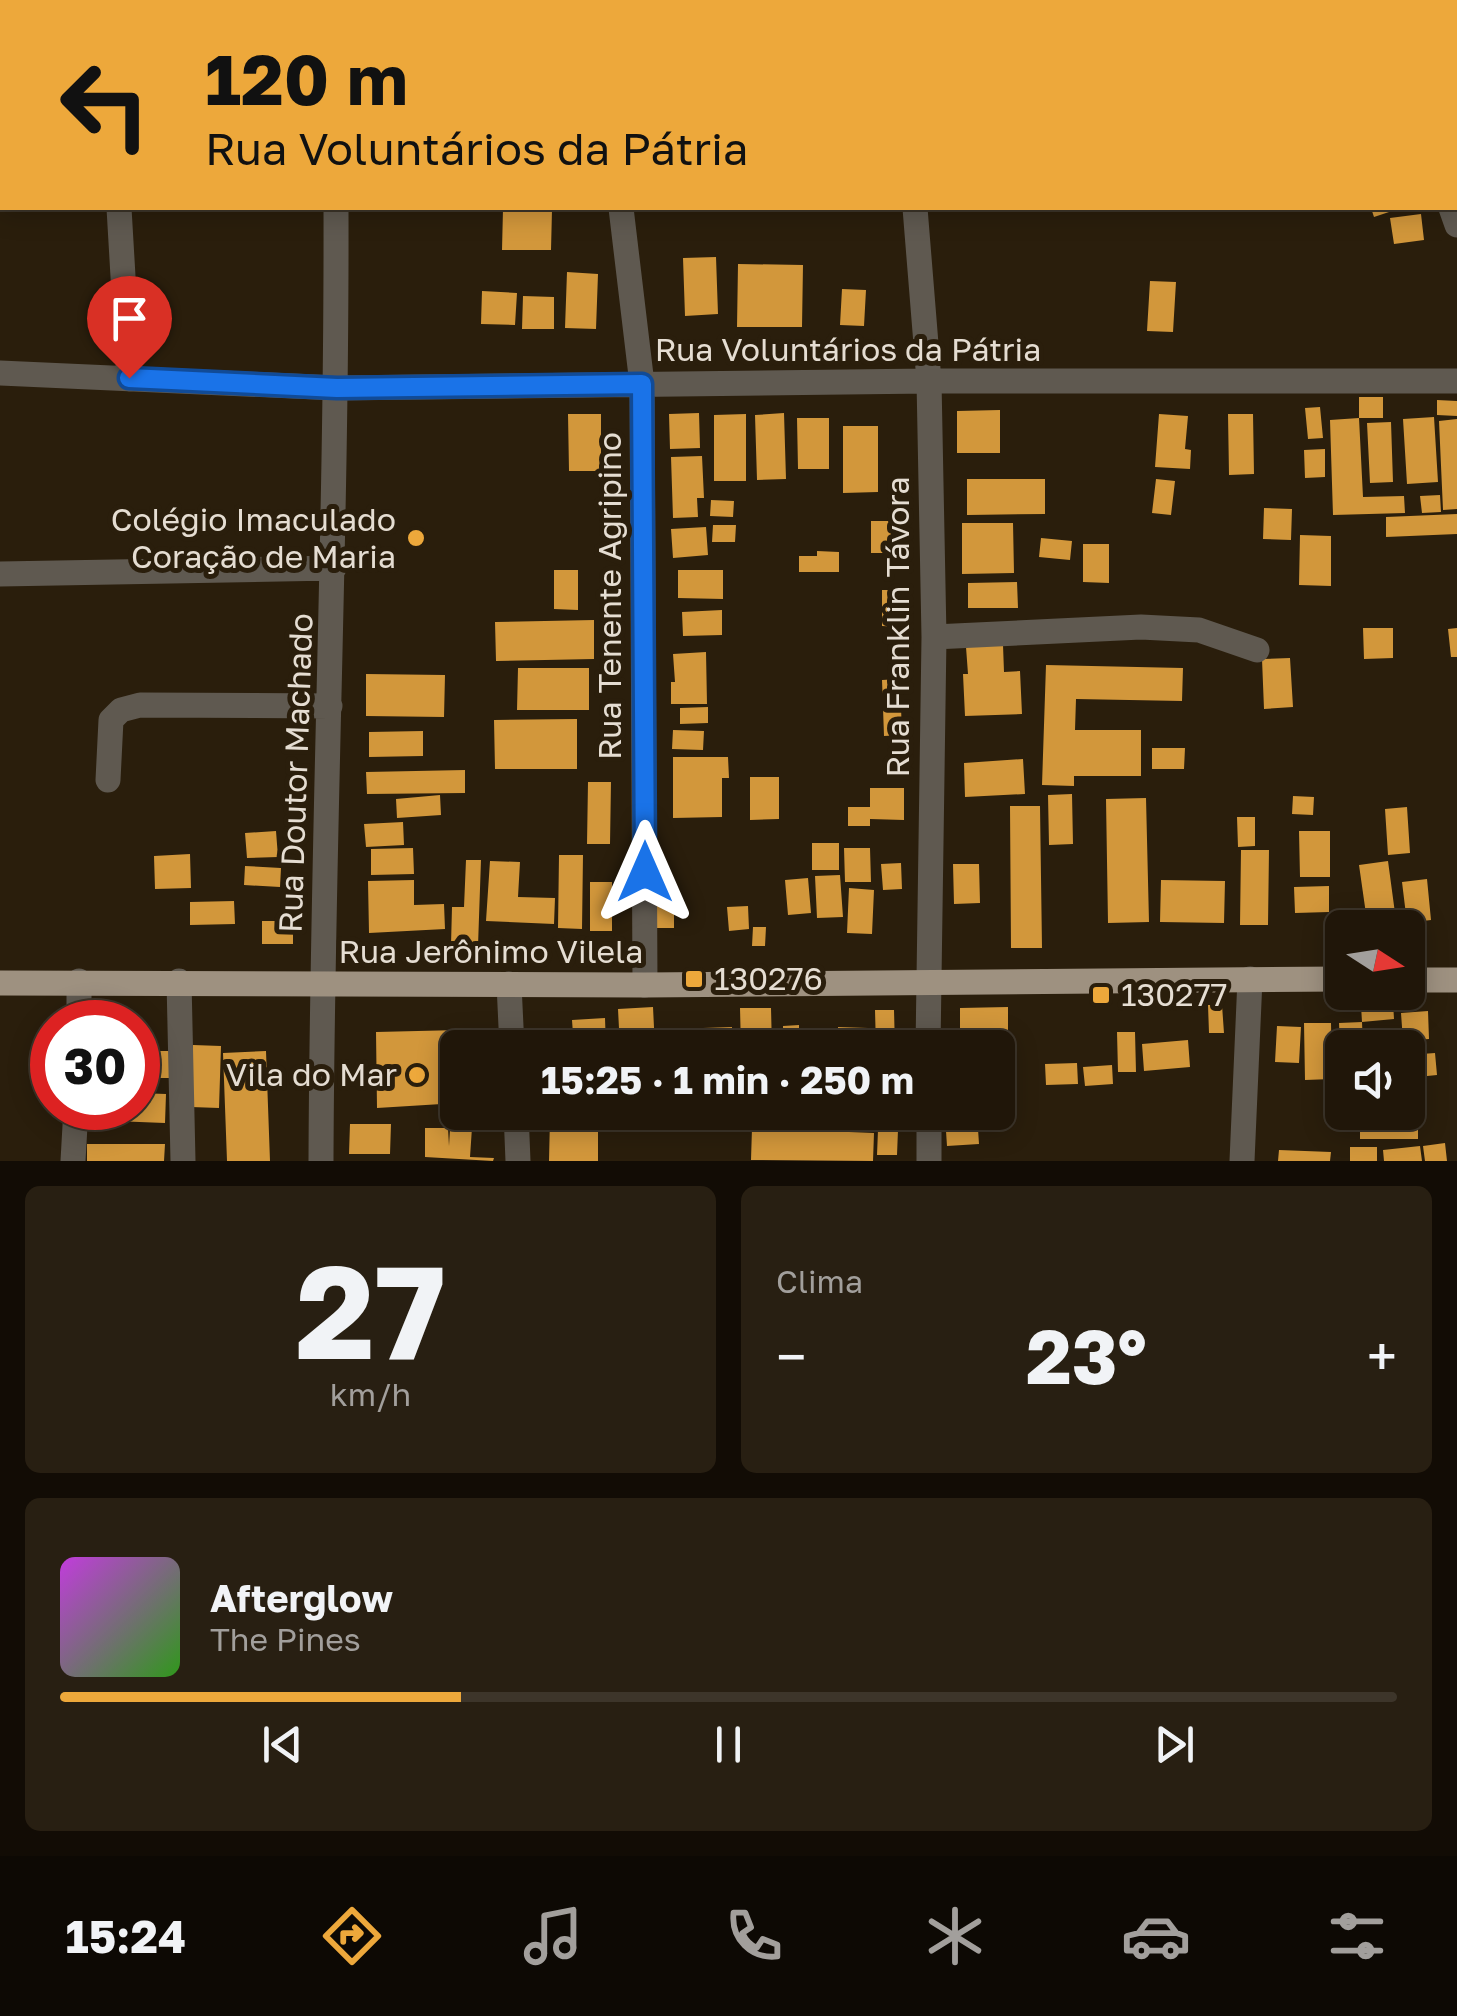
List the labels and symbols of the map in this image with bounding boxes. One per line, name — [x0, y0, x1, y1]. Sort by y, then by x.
pin — [87, 276, 172, 379]
street label: Rua Voluntários da Pátria — [655, 330, 1041, 368]
street label: Rua Tenente Agripino — [590, 432, 628, 760]
street label: Rua Franklin Távora — [878, 476, 916, 778]
place label: Colégio Imaculado Coração de Maria — [111, 500, 396, 575]
marker: Colégio Imaculado Coração de Maria — [405, 527, 427, 549]
street label: Rua Doutor Machado — [270, 613, 320, 933]
position arrow — [593, 820, 697, 924]
north arrow — [1325, 910, 1425, 1010]
street label: Rua Jerônimo Vilela — [339, 932, 643, 970]
place label: 130276 — [714, 959, 823, 997]
marker: 130276 — [683, 968, 705, 990]
place label: 130277 — [1121, 975, 1228, 1013]
marker: 130277 — [1090, 984, 1112, 1006]
speed limit sign: 30 — [30, 1000, 160, 1130]
place label: Vila do Mar — [226, 1055, 397, 1093]
marker: Vila do Mar — [406, 1064, 428, 1086]

